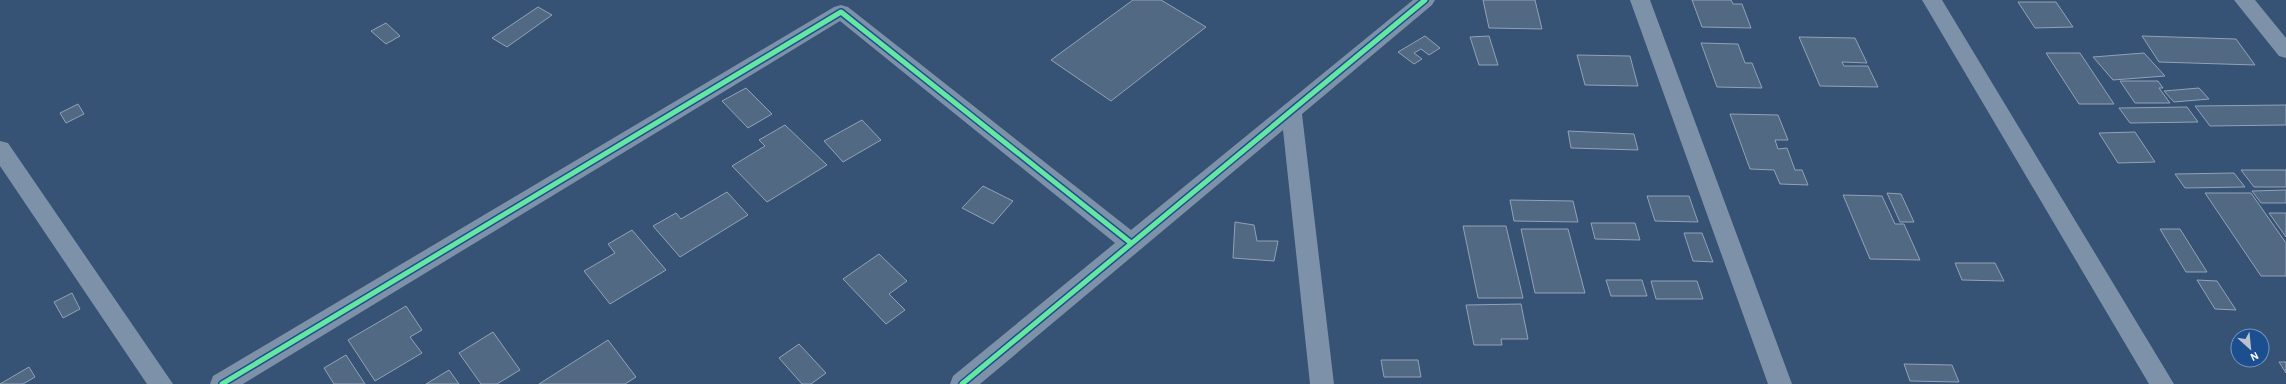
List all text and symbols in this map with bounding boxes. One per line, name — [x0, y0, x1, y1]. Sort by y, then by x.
north arrow — [2230, 328, 2270, 368]
text: N — [2248, 350, 2260, 363]

